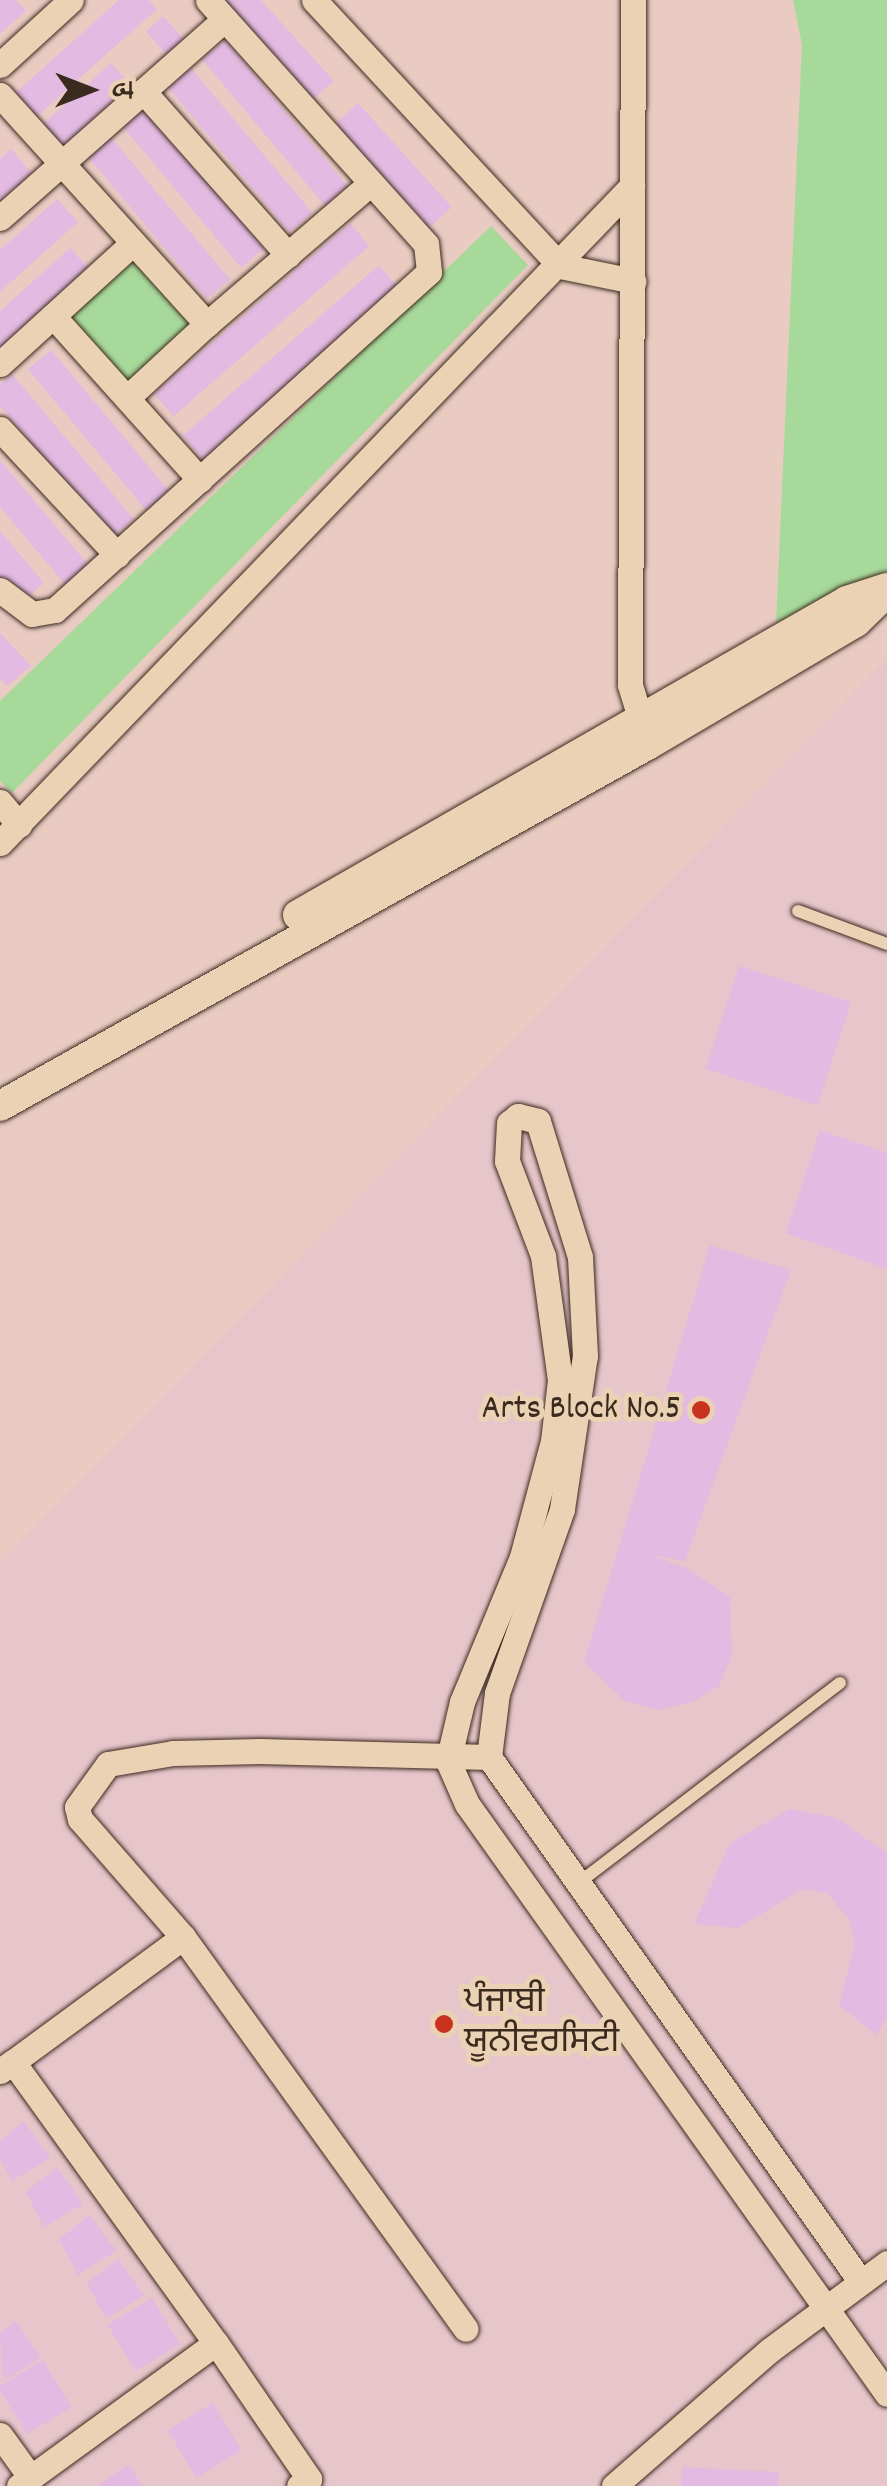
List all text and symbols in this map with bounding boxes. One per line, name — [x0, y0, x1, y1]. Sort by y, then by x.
north arrow — [40, 40, 140, 140]
text: उ — [100, 82, 140, 98]
place label: Arts Block No.5 — [481, 1389, 681, 1431]
marker: Arts Block No.5 — [690, 1399, 712, 1421]
place label: ਪੰਜਾਬੀ ਯੂਨੀਵਰਸਿਟੀ — [464, 1983, 619, 2065]
marker: ਪੰਜਾਬੀ ਯੂਨੀਵਰਸਿਟੀ — [433, 2013, 455, 2035]

